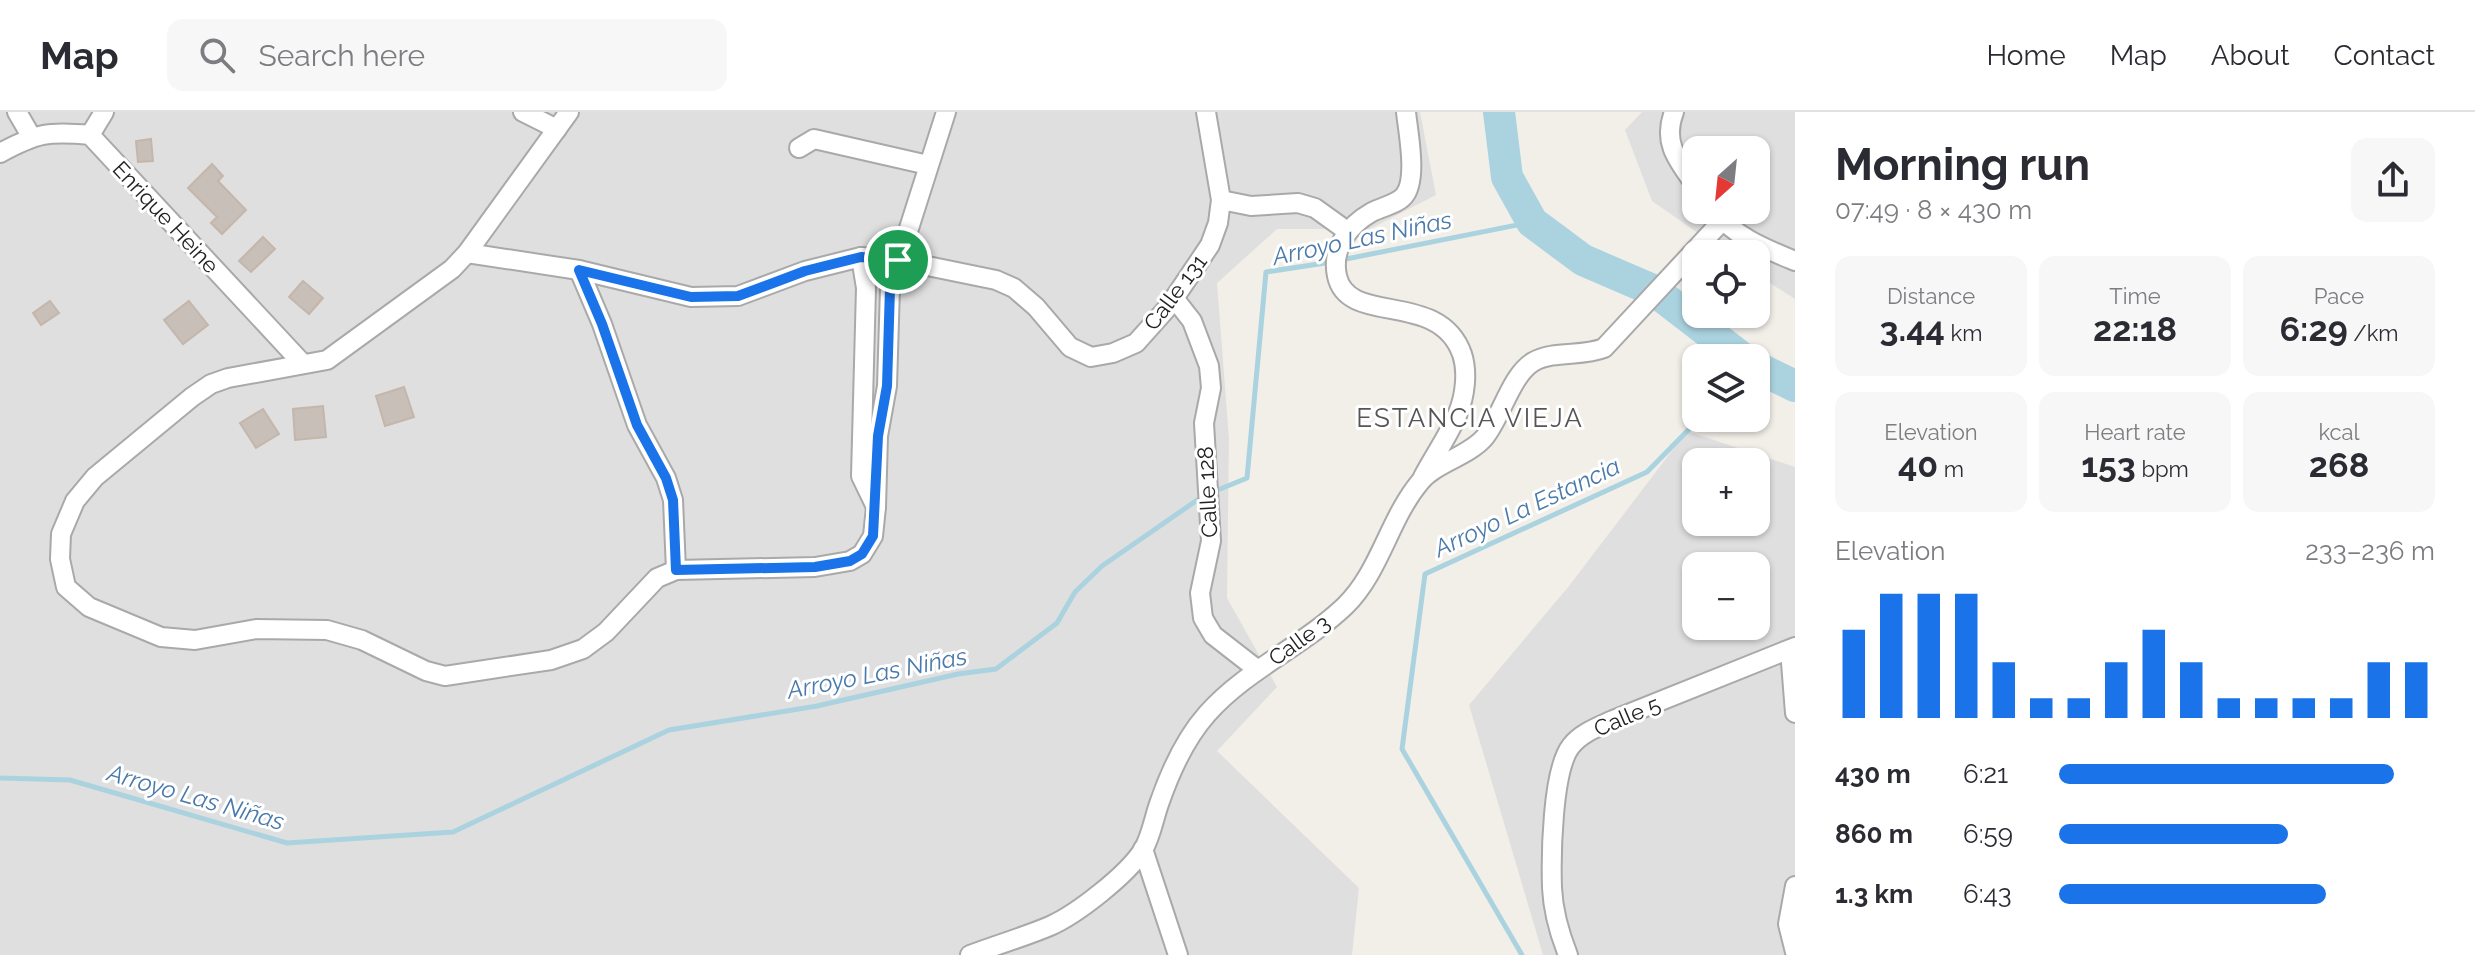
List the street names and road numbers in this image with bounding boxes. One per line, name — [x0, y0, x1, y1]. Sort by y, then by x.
street label: Enrique Heine — [108, 156, 224, 278]
street label: Calle 131 — [1138, 249, 1212, 335]
street label: Calle 128 — [1192, 446, 1222, 538]
street label: Calle 3 — [1263, 609, 1335, 671]
street label: Calle 5 — [1590, 690, 1664, 742]

